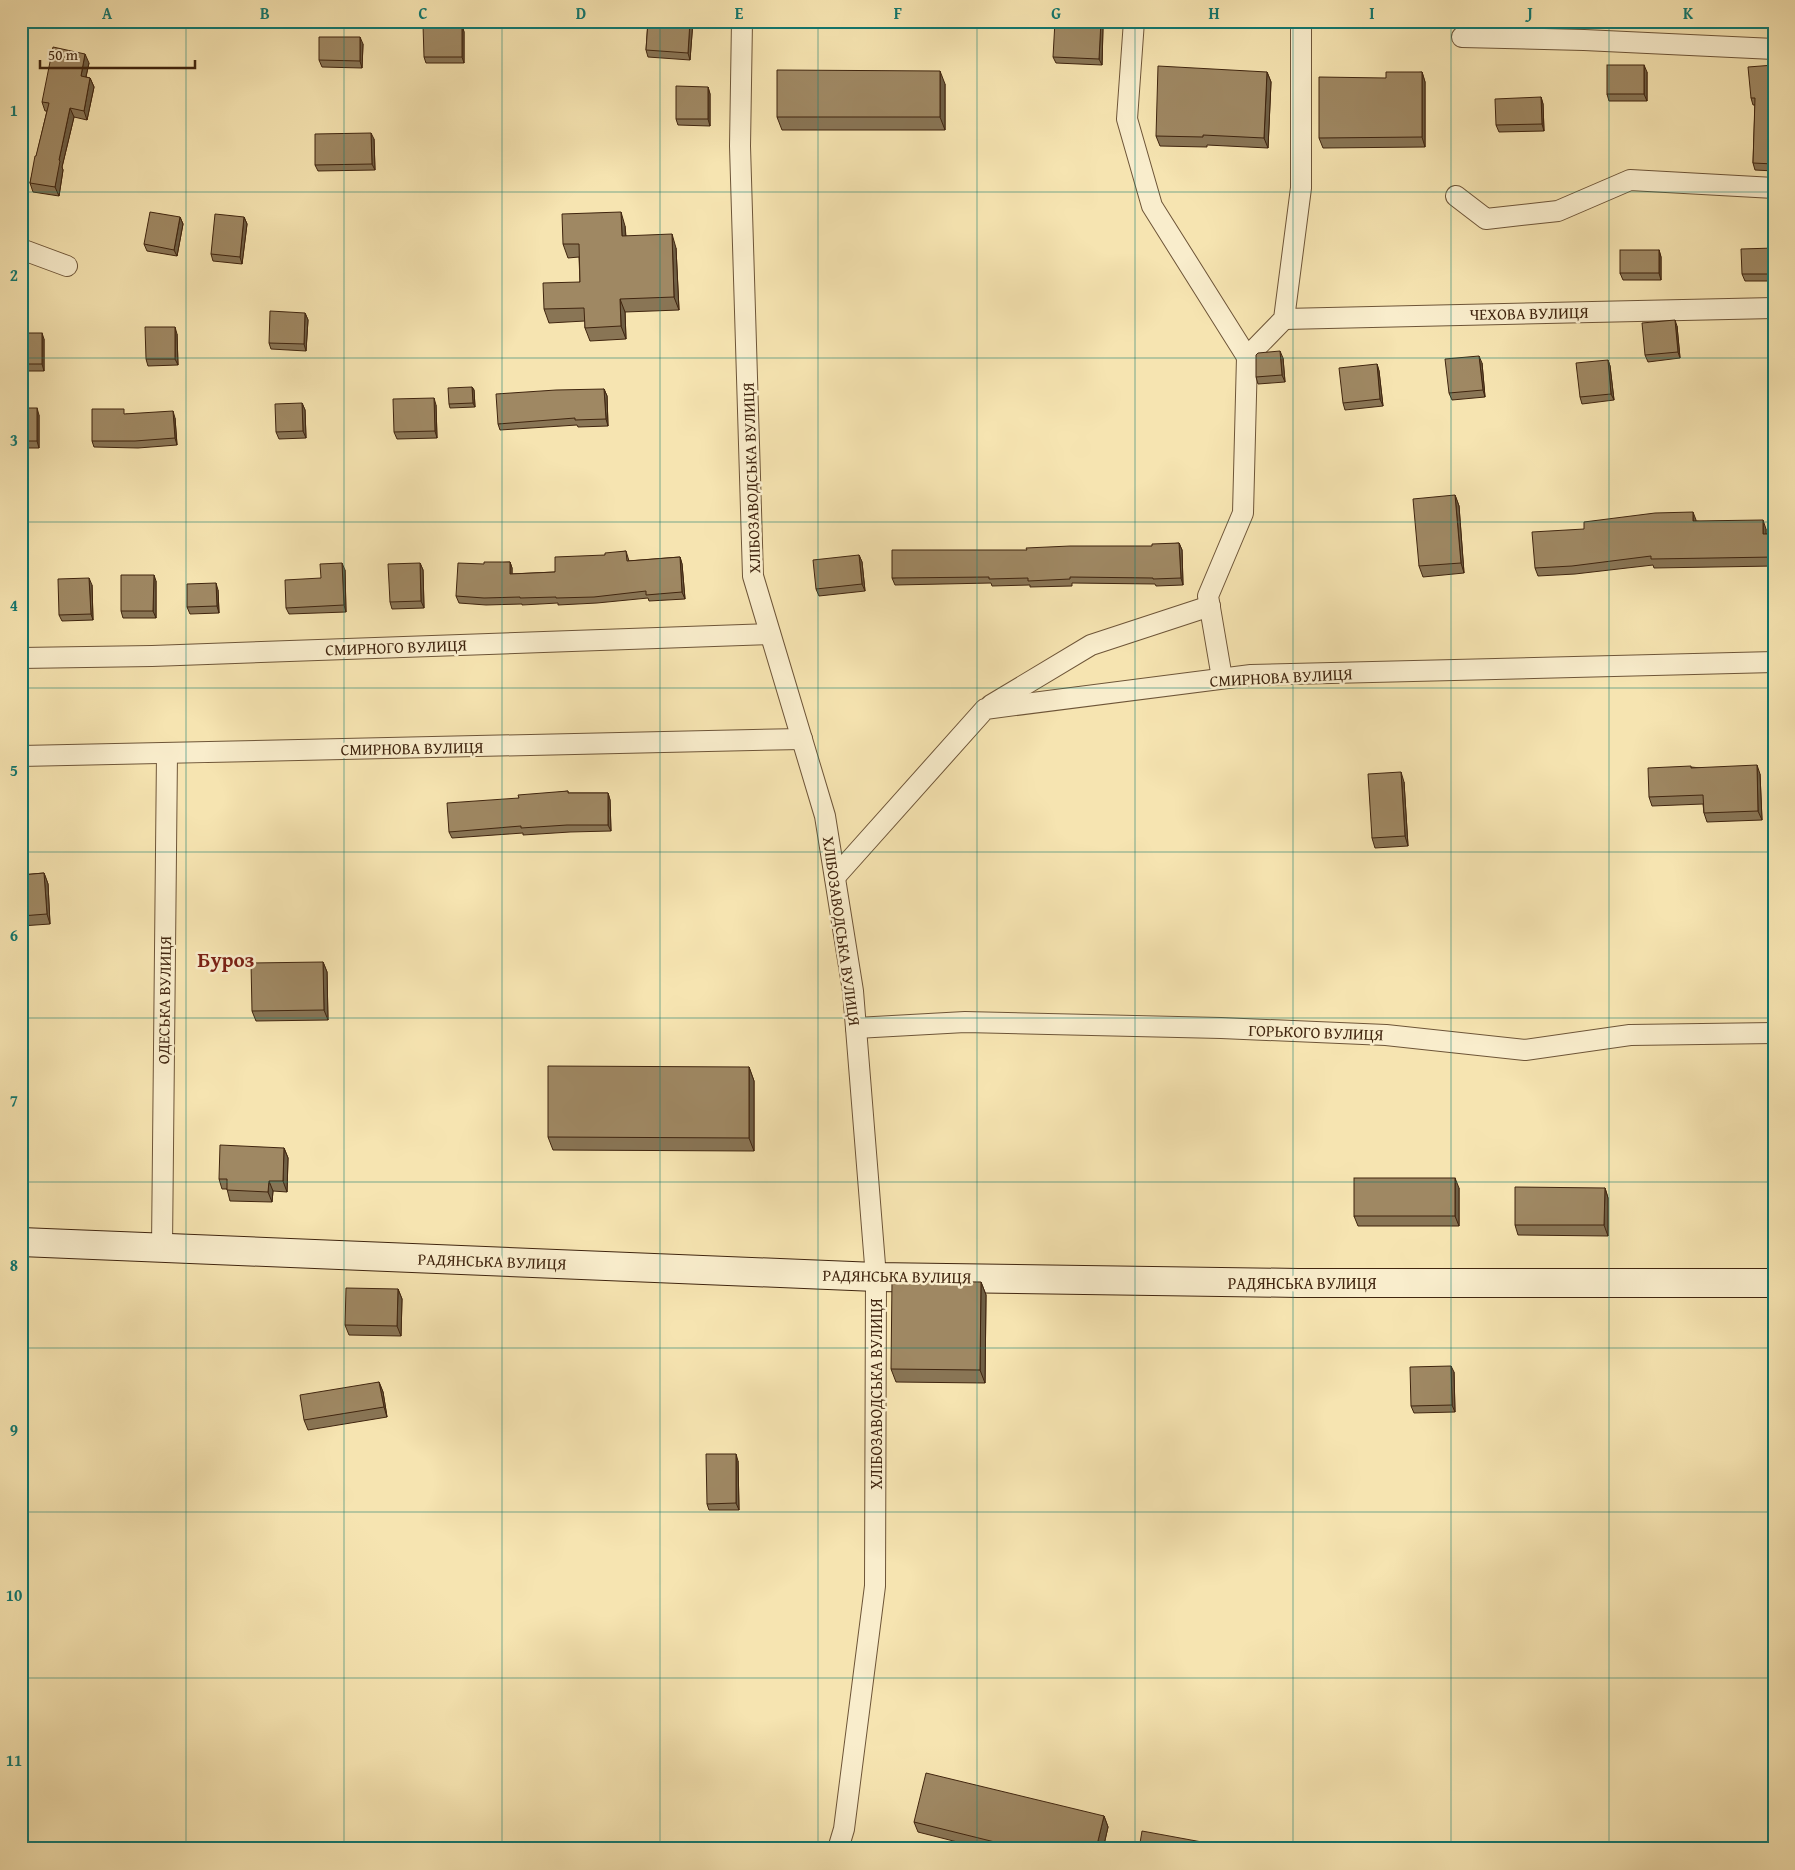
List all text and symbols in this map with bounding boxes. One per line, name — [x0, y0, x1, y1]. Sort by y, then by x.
text: A — [102, 1, 113, 25]
text: B — [260, 1, 270, 25]
text: C — [418, 1, 428, 25]
text: D — [576, 1, 586, 25]
text: E — [735, 1, 744, 25]
text: F — [894, 1, 902, 25]
text: G — [1051, 1, 1061, 25]
text: H — [1208, 1, 1220, 25]
text: I — [1369, 1, 1375, 25]
text: J — [1524, 1, 1533, 25]
text: K — [1683, 1, 1694, 25]
scale bar — [40, 38, 195, 70]
text: 50 m — [48, 44, 79, 65]
text: 1 — [10, 98, 18, 122]
text: 2 — [10, 263, 18, 287]
street label: ЧЕХОВА ВУЛИЦЯ — [1469, 300, 1589, 326]
street label: ХЛІБОЗАВОДСЬКА ВУЛИЦЯ — [736, 382, 766, 574]
text: 3 — [10, 428, 18, 452]
text: 4 — [10, 593, 18, 617]
street label: СМИРНОГО ВУЛИЦЯ — [325, 633, 468, 661]
street label: СМИРНОВА ВУЛИЦЯ — [1209, 661, 1354, 693]
street label: СМИРНОВА ВУЛИЦЯ — [340, 735, 484, 761]
text: 5 — [10, 758, 18, 782]
street label: ХЛІБОЗАВОДСЬКА ВУЛИЦЯ — [817, 835, 867, 1028]
text: 6 — [10, 923, 18, 947]
street label: ОДЕСЬКА ВУЛИЦЯ — [151, 935, 177, 1064]
district label: Буроз — [197, 944, 255, 975]
street label: ГОРЬКОГО ВУЛИЦЯ — [1248, 1018, 1384, 1046]
text: 7 — [10, 1088, 18, 1112]
street label: РАДЯНСЬКА ВУЛИЦЯ — [417, 1246, 567, 1276]
text: 8 — [10, 1253, 18, 1277]
street label: РАДЯНСЬКА ВУЛИЦЯ — [822, 1263, 972, 1289]
street label: РАДЯНСЬКА ВУЛИЦЯ — [1228, 1271, 1377, 1295]
street label: ХЛІБОЗАВОДСЬКА ВУЛИЦЯ — [864, 1298, 888, 1489]
text: 9 — [10, 1418, 18, 1442]
text: 10 — [6, 1583, 22, 1607]
text: 11 — [6, 1748, 22, 1772]

